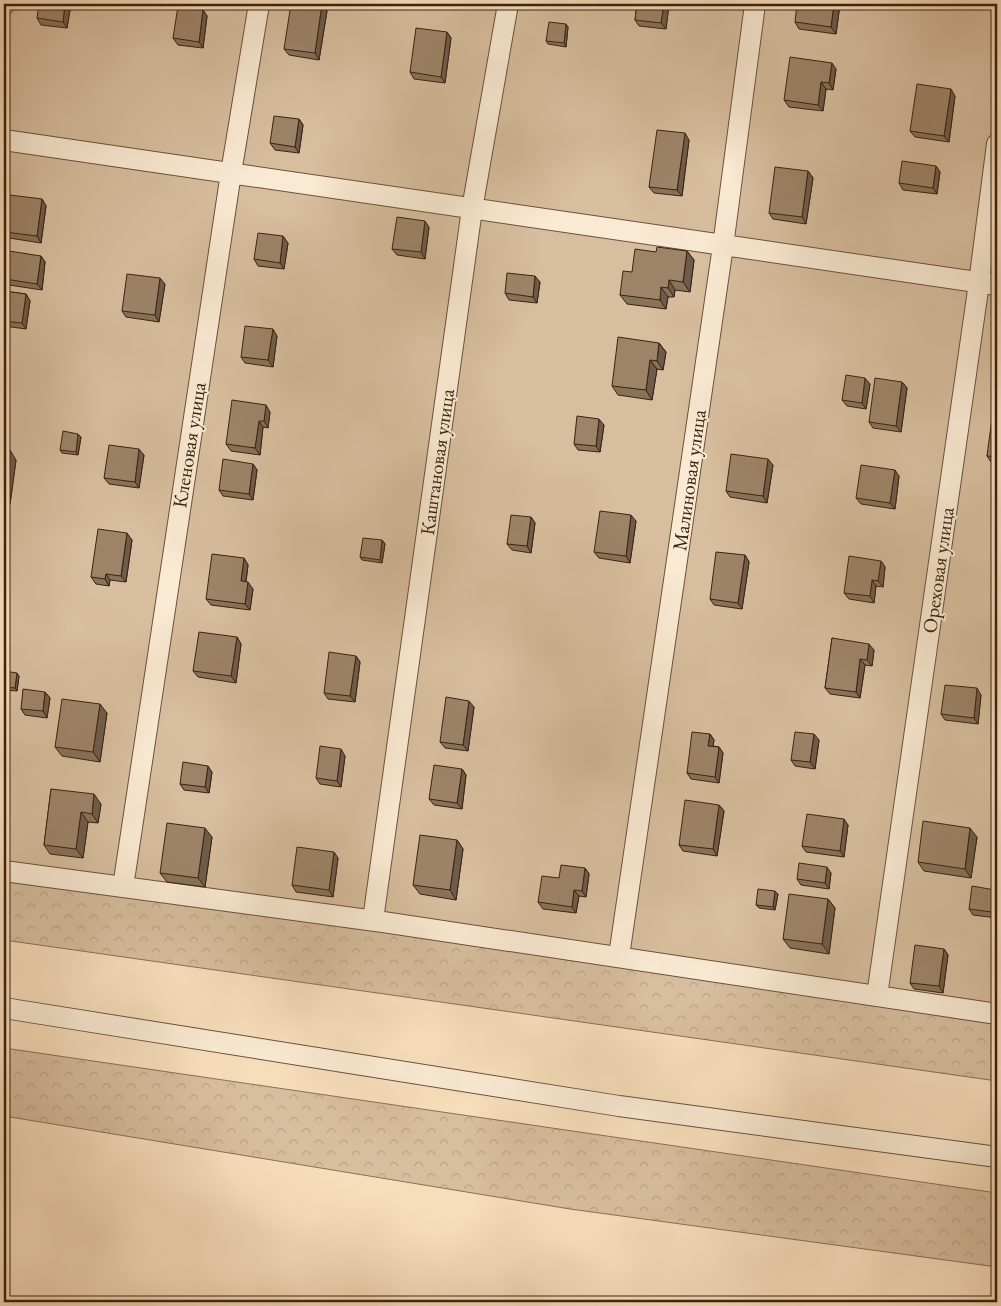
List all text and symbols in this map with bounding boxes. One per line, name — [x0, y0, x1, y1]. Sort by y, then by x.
street label: Кленовая улица — [166, 380, 212, 510]
street label: Каштановая улица — [414, 387, 460, 537]
street label: Малиновая улица — [666, 408, 712, 552]
street label: Ореховая улица — [916, 505, 960, 635]

